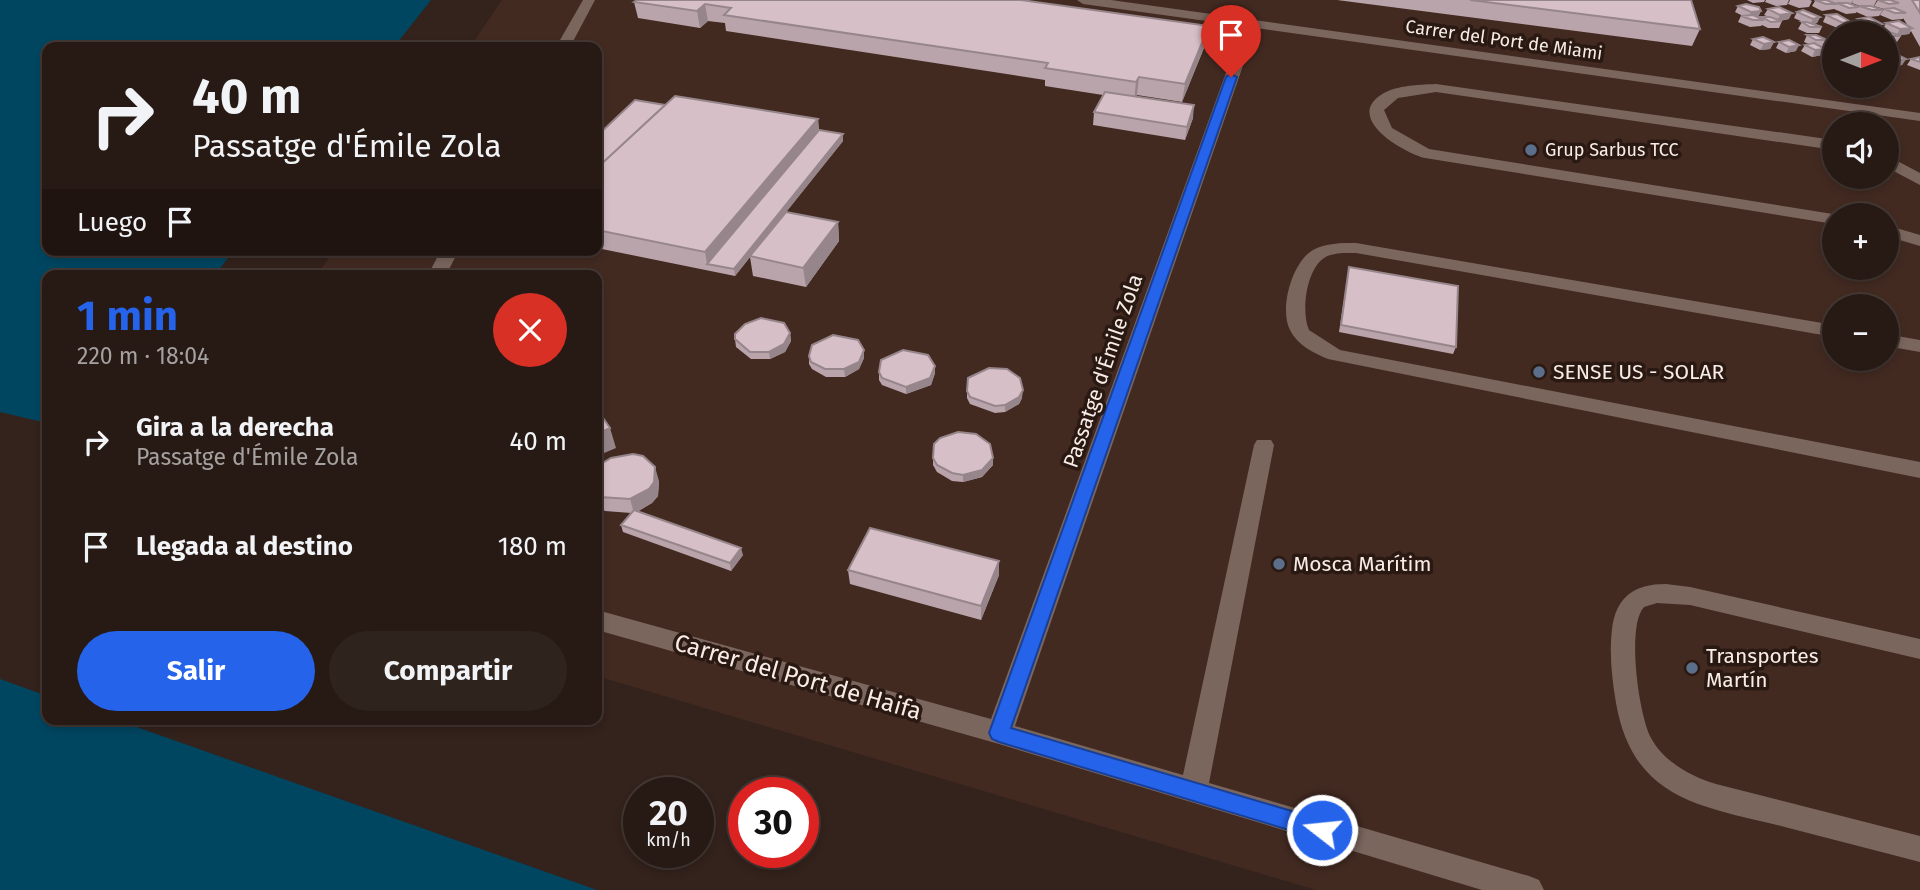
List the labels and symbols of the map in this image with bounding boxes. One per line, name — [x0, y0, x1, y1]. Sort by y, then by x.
pin — [1201, 5, 1261, 77]
street label: Carrer del Port de Miami — [1404, 15, 1604, 65]
north arrow — [1822, 21, 1899, 98]
place label: Grup Sarbus TCC — [1545, 139, 1679, 161]
marker: Grup Sarbus TCC — [1523, 142, 1539, 158]
street label: Passatge d'Émile Zola — [1058, 271, 1148, 471]
place label: SENSE US - SOLAR — [1553, 359, 1725, 385]
marker: SENSE US - SOLAR — [1531, 364, 1547, 380]
place label: Mosca Marítim — [1293, 551, 1432, 577]
marker: Mosca Marítim — [1271, 556, 1287, 572]
street label: Carrer del Port de Haifa — [671, 628, 925, 726]
place label: Transportes Martín — [1706, 643, 1819, 693]
marker: Transportes Martín — [1684, 660, 1700, 676]
speed limit sign: 30 — [728, 777, 819, 868]
position arrow — [1285, 793, 1359, 867]

